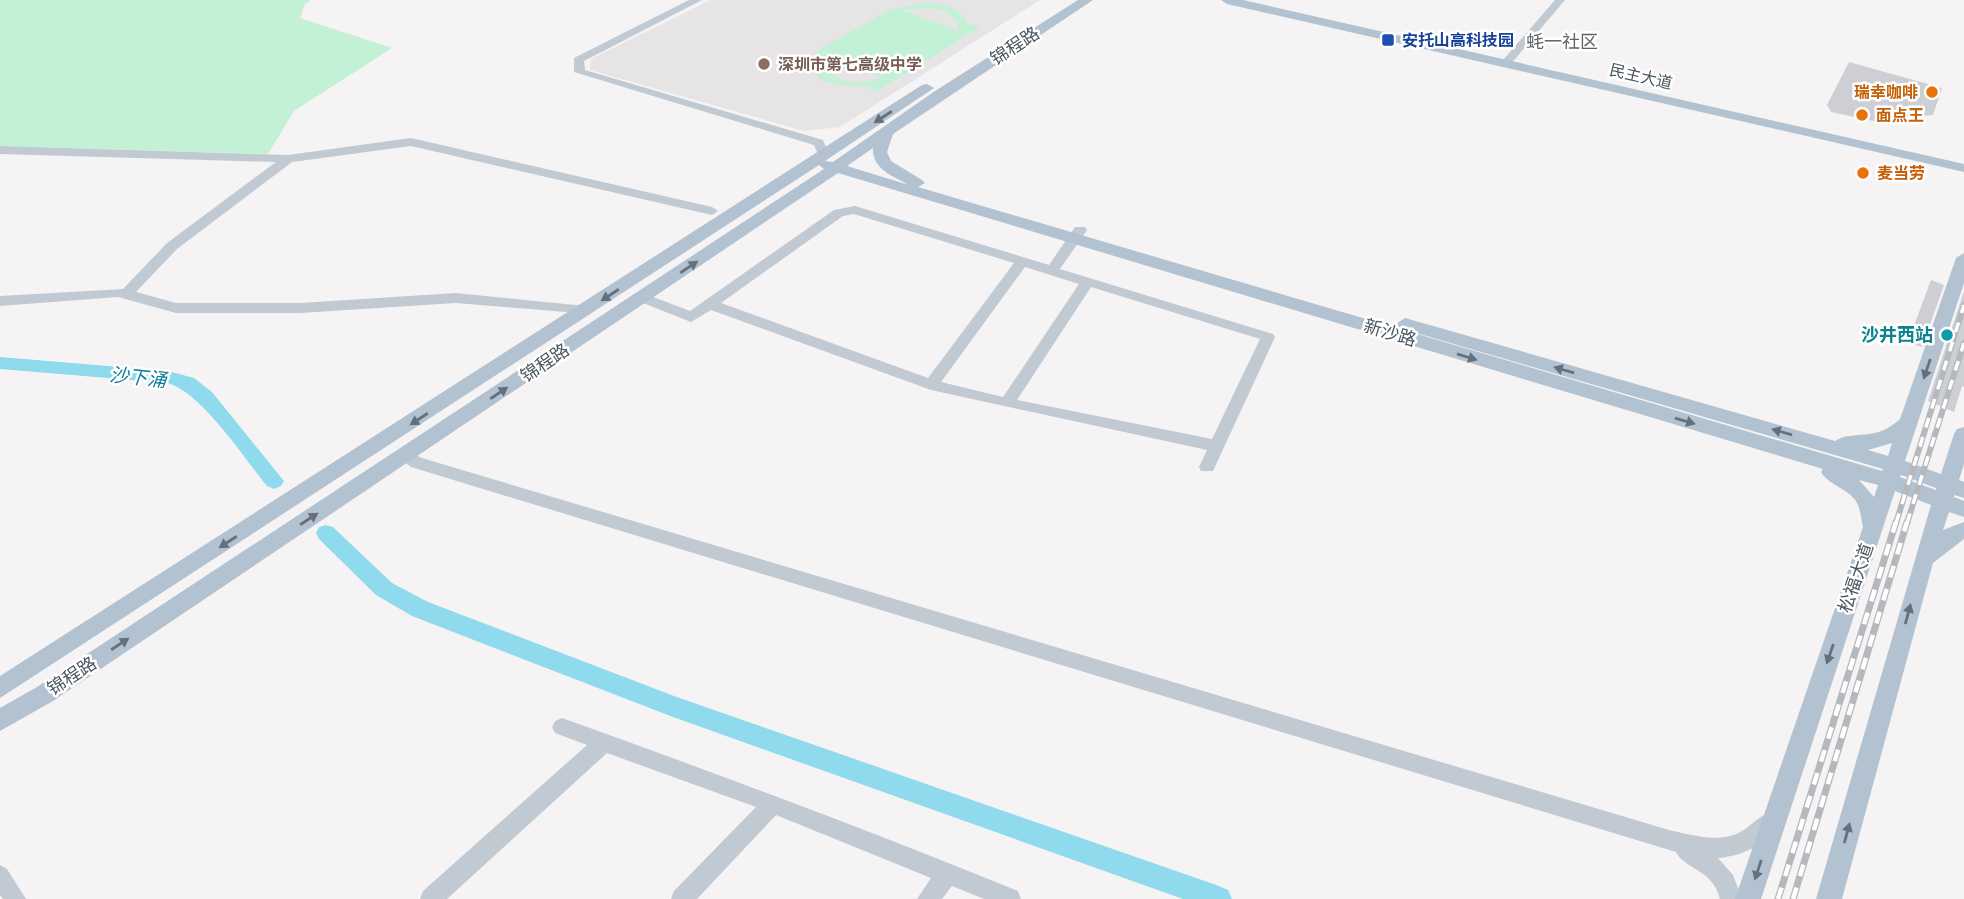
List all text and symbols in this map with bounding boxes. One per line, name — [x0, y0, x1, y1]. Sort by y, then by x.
street label: 锦程路 — [986, 22, 1043, 69]
place label: 安托山高科技园 — [1402, 31, 1514, 50]
district label: 蚝一社区 — [1526, 31, 1598, 52]
marker: 安托山高科技园 — [1380, 32, 1396, 48]
place label: 深圳市第七高级中学 — [778, 55, 922, 74]
marker: 深圳市第七高级中学 — [756, 56, 772, 72]
street label: 民主大道 — [1608, 60, 1674, 93]
place label: 瑞幸咖啡 — [1854, 83, 1918, 102]
marker: 瑞幸咖啡 — [1924, 84, 1940, 100]
place label: 面点王 — [1876, 106, 1924, 125]
marker: 面点王 — [1854, 107, 1870, 123]
one-way arrow — [873, 111, 893, 124]
place label: 麦当劳 — [1877, 164, 1925, 183]
marker: 麦当劳 — [1855, 165, 1871, 181]
one-way arrow — [679, 261, 699, 274]
one-way arrow — [601, 288, 619, 302]
street label: 新沙路 — [1361, 315, 1419, 350]
place label: 沙井西站 — [1861, 324, 1933, 345]
marker: 沙井西站 — [1939, 327, 1955, 343]
street label: 锦程路 — [516, 339, 573, 386]
one-way arrow — [1457, 352, 1478, 362]
one-way arrow — [1921, 358, 1932, 379]
water label: 沙下涌 — [108, 363, 169, 391]
one-way arrow — [1553, 364, 1574, 374]
one-way arrow — [489, 387, 509, 400]
one-way arrow — [410, 412, 429, 425]
one-way arrow — [1675, 417, 1696, 427]
one-way arrow — [1771, 426, 1793, 437]
one-way arrow — [300, 513, 319, 526]
one-way arrow — [219, 535, 237, 549]
street label: 松福大道 — [1834, 540, 1877, 615]
one-way arrow — [1903, 603, 1914, 625]
one-way arrow — [110, 638, 129, 651]
one-way arrow — [1824, 643, 1835, 664]
street label: 锦程路 — [43, 652, 100, 699]
one-way arrow — [1843, 822, 1853, 843]
one-way arrow — [1752, 859, 1763, 880]

